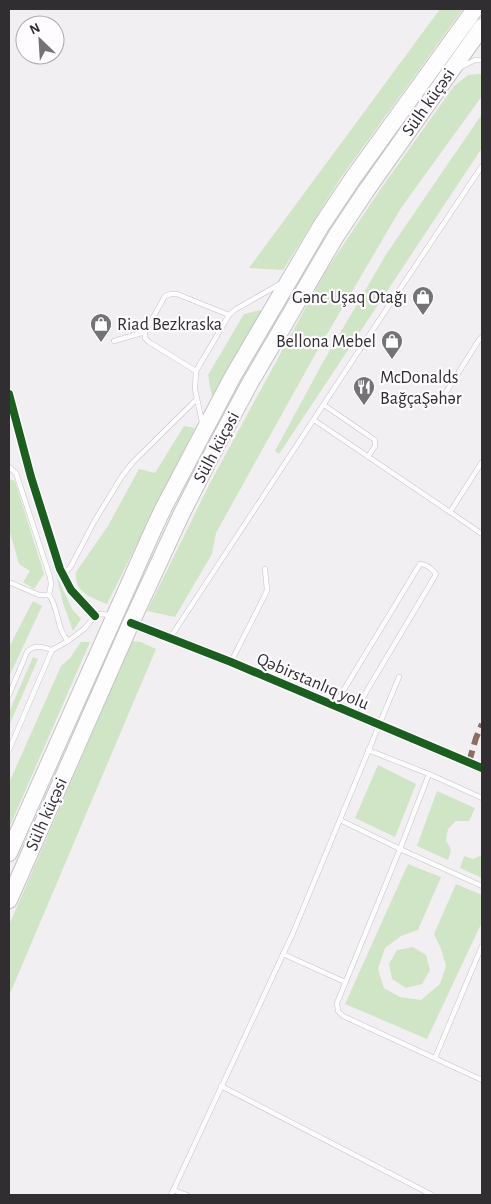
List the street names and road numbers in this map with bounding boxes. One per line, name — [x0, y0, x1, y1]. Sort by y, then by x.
street label: Sülh küçəsi — [399, 66, 459, 140]
street label: Sülh küçəsi — [191, 409, 243, 486]
street label: Qəbirstanlıq yolu — [254, 650, 371, 714]
street label: Sülh küçəsi — [23, 775, 71, 854]

